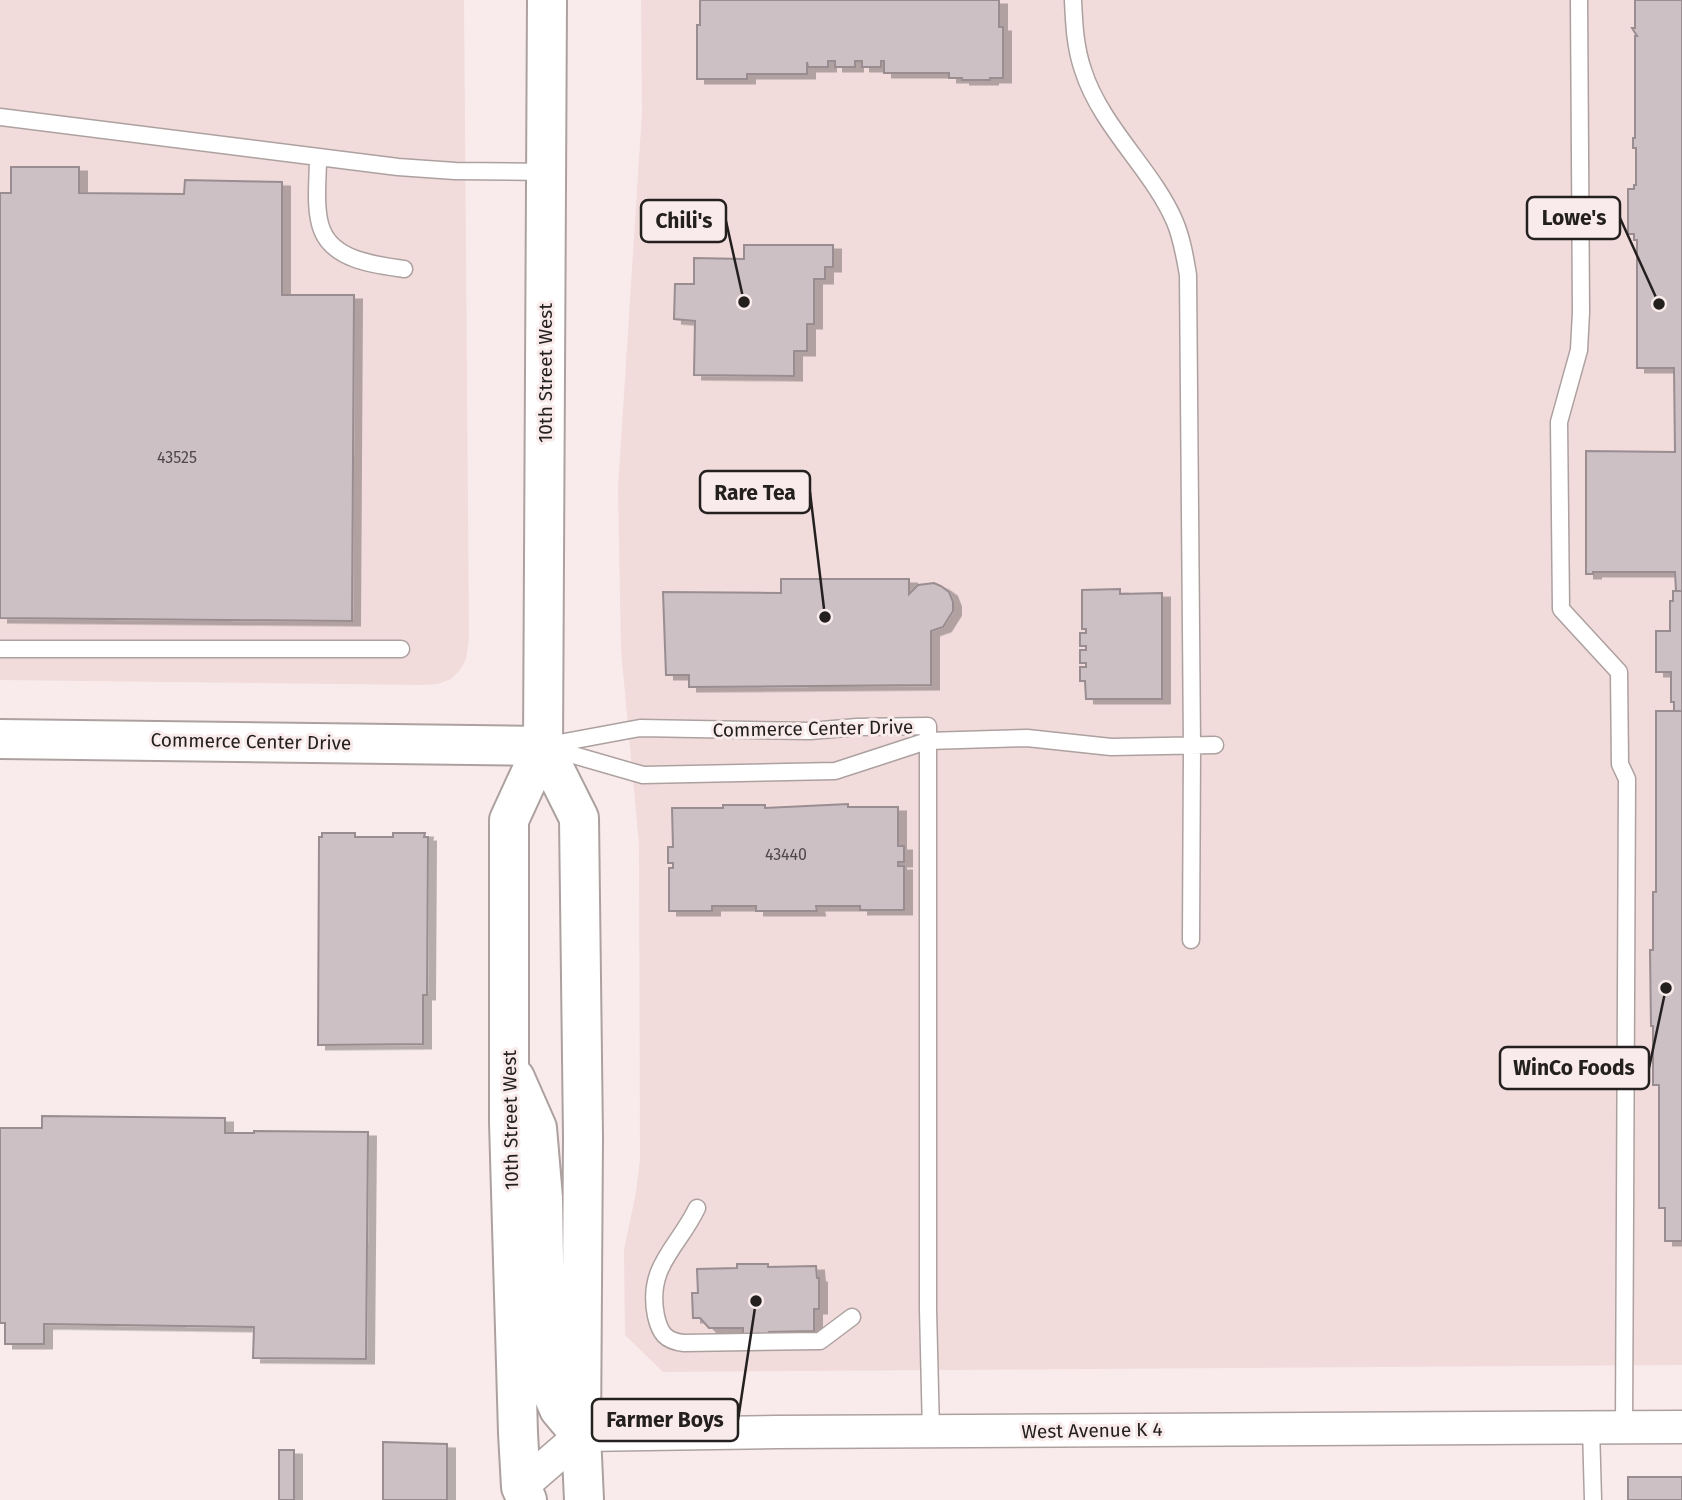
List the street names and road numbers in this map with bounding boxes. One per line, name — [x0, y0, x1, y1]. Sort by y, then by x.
street label: 10th Street West — [534, 303, 557, 443]
street label: Commerce Center Drive — [712, 715, 914, 742]
street label: Commerce Center Drive — [150, 728, 352, 755]
street label: 10th Street West — [498, 1050, 523, 1190]
street label: West Avenue K 4 — [1021, 1418, 1163, 1443]

